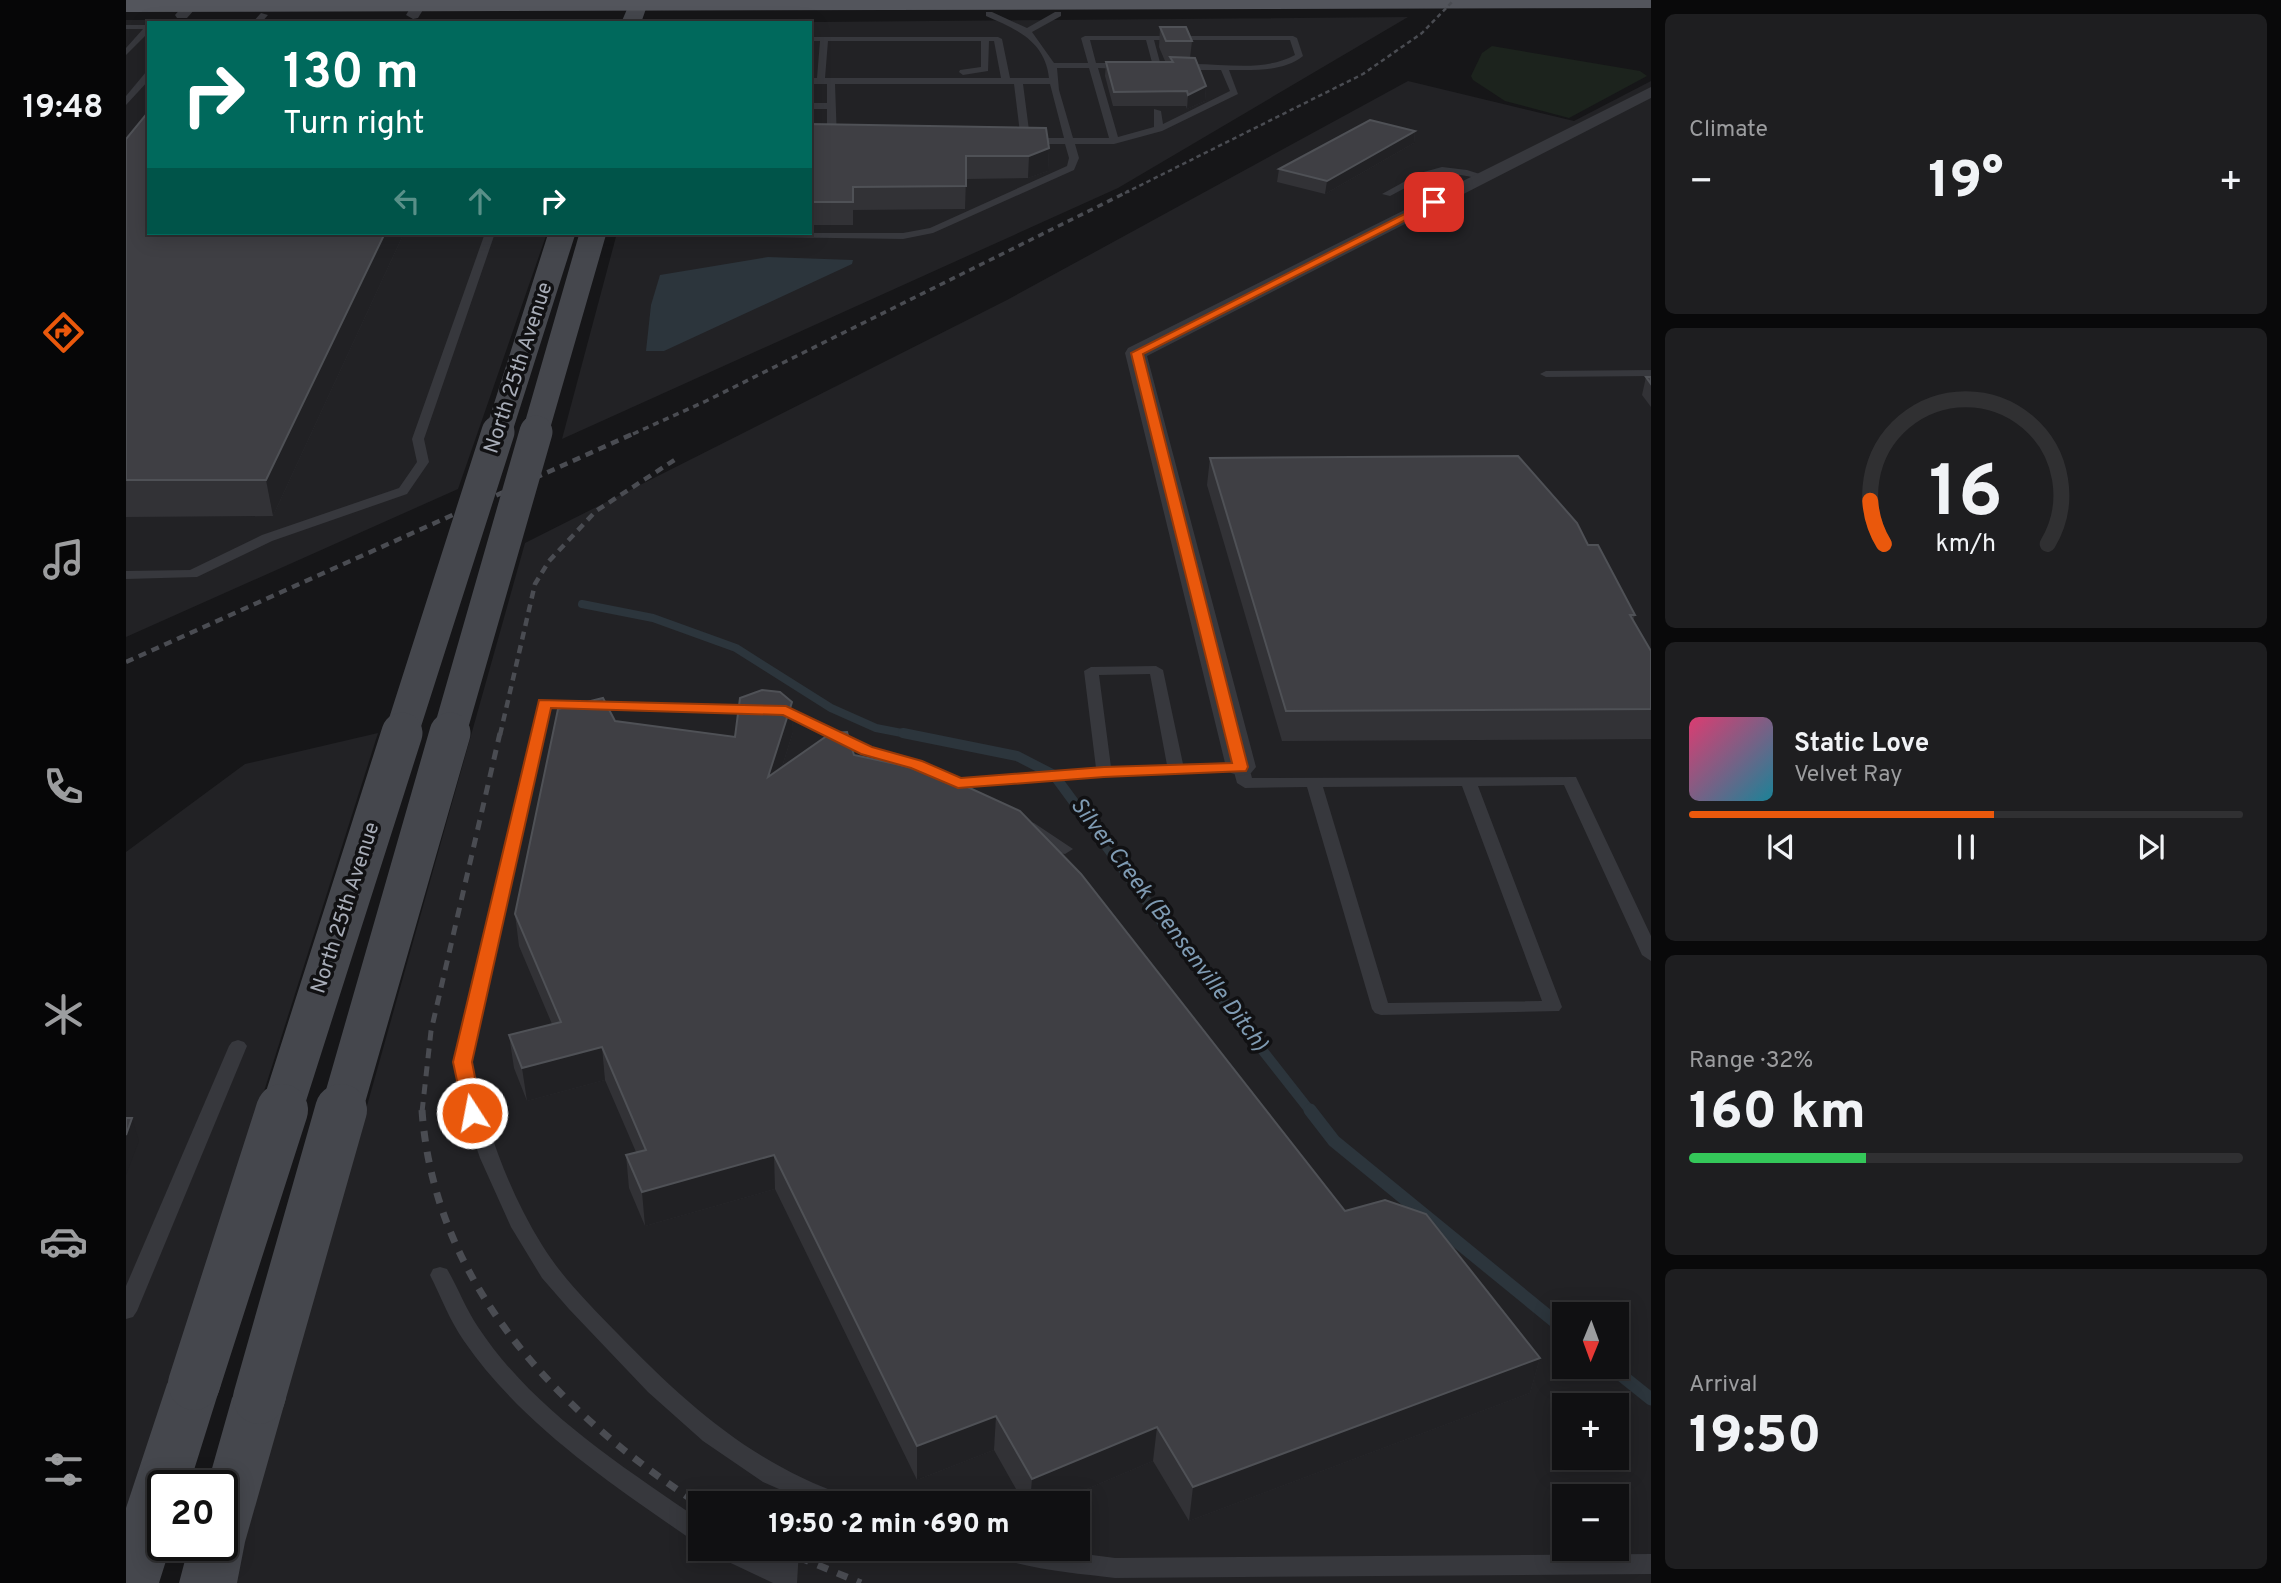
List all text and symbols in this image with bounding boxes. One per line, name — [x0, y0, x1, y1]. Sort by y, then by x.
text: 130 m — [283, 44, 419, 106]
icon: right — [168, 49, 259, 140]
text: 19:48 — [23, 89, 103, 129]
text: Turn right — [283, 105, 425, 145]
text: Climate — [1689, 116, 1768, 145]
text: 19° — [1928, 150, 2004, 216]
text: − — [1689, 159, 1714, 208]
text: + — [2218, 159, 2243, 208]
pin — [1404, 172, 1464, 232]
icon: left — [388, 182, 426, 220]
icon: ahead — [461, 182, 499, 220]
icon: right — [534, 182, 572, 220]
icon: arrive — [1415, 183, 1453, 221]
street label: North 25th Avenue — [479, 279, 559, 457]
icon: directions — [39, 308, 88, 357]
text: 16 — [1929, 450, 2003, 542]
text: km/h — [1936, 528, 1996, 560]
icon: music — [39, 535, 88, 584]
text: Static Love — [1794, 728, 1929, 761]
text: Velvet Ray — [1794, 761, 1902, 790]
icon: phone — [39, 762, 88, 811]
water label: Silver Creek (Bensenville Ditch) — [1063, 792, 1273, 1058]
street label: North 25th Avenue — [306, 819, 386, 997]
icon: previous — [1762, 828, 1800, 866]
icon: pause — [1947, 828, 1985, 866]
icon: next — [2132, 828, 2170, 866]
icon: climate — [39, 990, 88, 1039]
text: Range · 32% — [1689, 1047, 1813, 1076]
position arrow — [435, 1076, 509, 1150]
text: 160 km — [1689, 1081, 1866, 1147]
icon: car — [39, 1217, 88, 1266]
north arrow — [1552, 1302, 1629, 1379]
map controls — [1552, 1302, 1629, 1561]
text: Arrival — [1689, 1371, 1758, 1400]
button: + — [1552, 1393, 1629, 1470]
text: 19:50 — [1689, 1405, 1821, 1471]
icon: filters — [39, 1445, 88, 1494]
speed limit sign: 20 — [147, 1470, 238, 1561]
button: − — [1552, 1484, 1629, 1561]
text: 19:50 · 2 min · 690 m — [768, 1509, 1010, 1542]

